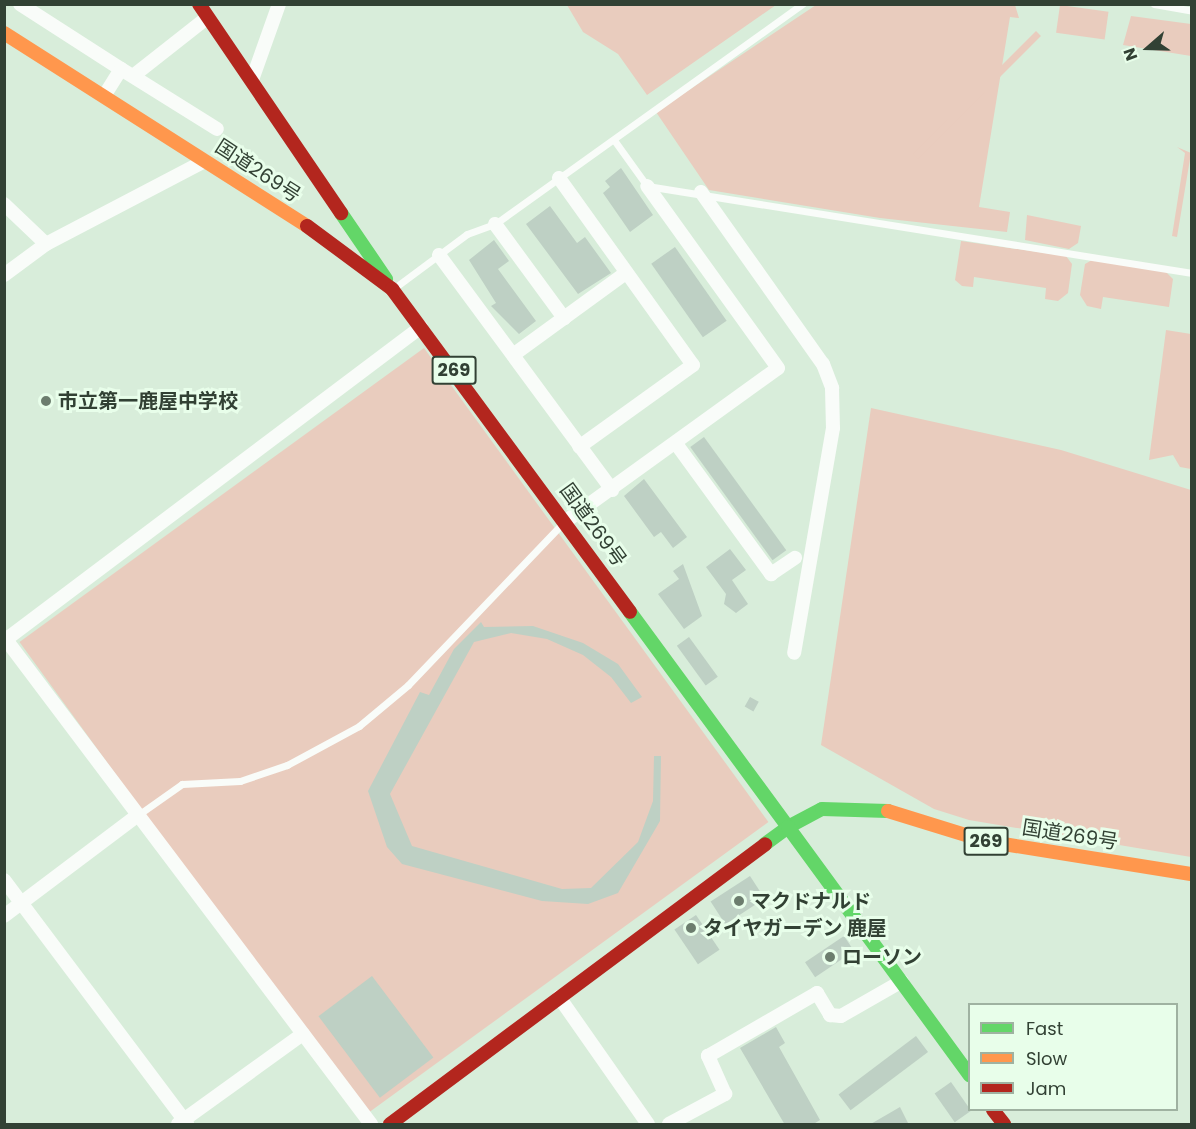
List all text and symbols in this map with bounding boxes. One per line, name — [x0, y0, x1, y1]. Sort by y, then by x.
north arrow — [1118, 18, 1178, 78]
text: N — [1118, 45, 1143, 64]
street label: 国道269号 — [211, 135, 305, 207]
road number: 269 — [432, 355, 476, 385]
place label: 市立第一鹿屋中学校 — [58, 389, 238, 413]
marker: 市立第一鹿屋中学校 — [39, 394, 53, 408]
street label: 国道269号 — [555, 479, 631, 571]
street label: 国道269号 — [1020, 816, 1120, 854]
road number: 269 — [964, 826, 1008, 856]
place label: マクドナルド — [751, 889, 871, 913]
marker: マクドナルド — [732, 894, 746, 908]
place label: タイヤガーデン 鹿屋 — [703, 916, 887, 940]
marker: タイヤガーデン 鹿屋 — [684, 921, 698, 935]
place label: ローソン — [842, 945, 922, 969]
marker: ローソン — [823, 950, 837, 964]
legend — [968, 1003, 1178, 1111]
text: Fast — [1026, 1016, 1063, 1041]
text: Slow — [1026, 1046, 1067, 1071]
text: Jam — [1026, 1076, 1066, 1101]

